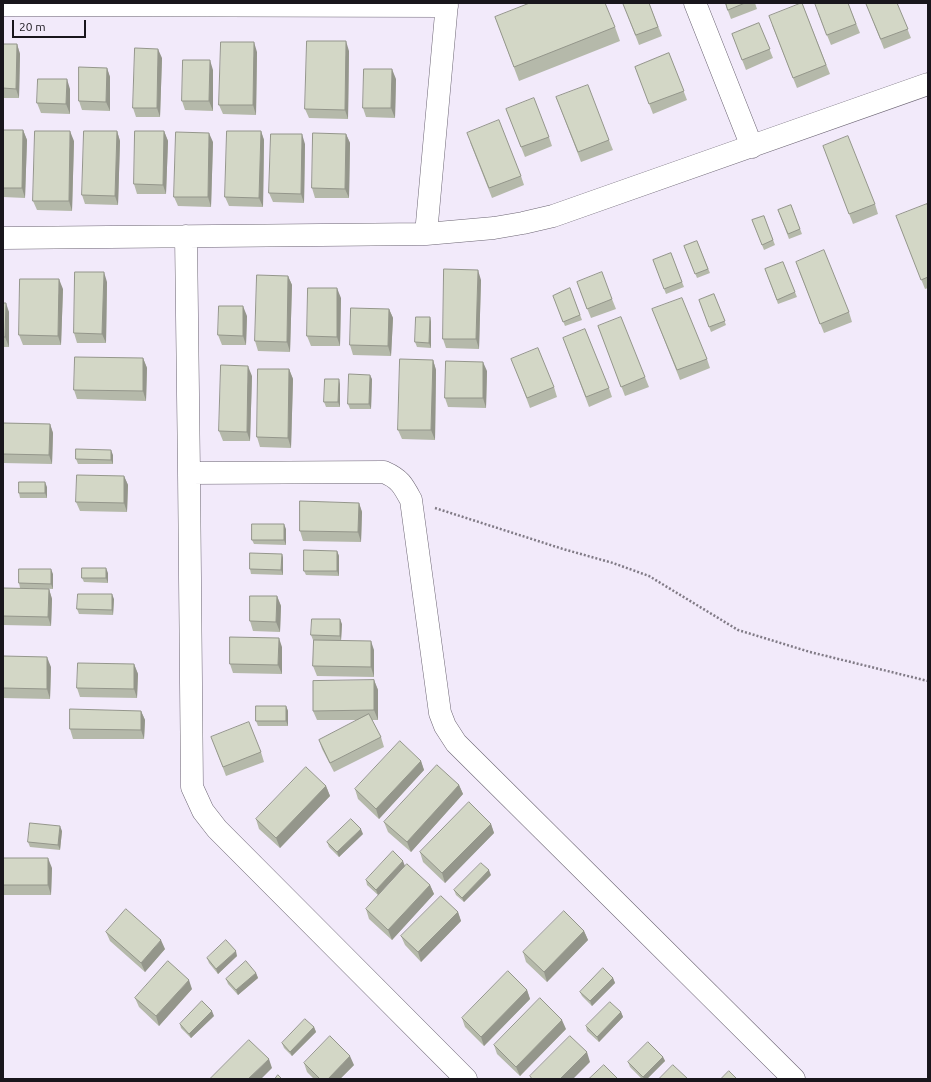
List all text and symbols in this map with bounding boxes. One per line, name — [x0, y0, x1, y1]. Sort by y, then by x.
scale bar — [14, 12, 88, 38]
text: 20 m — [19, 20, 46, 33]

